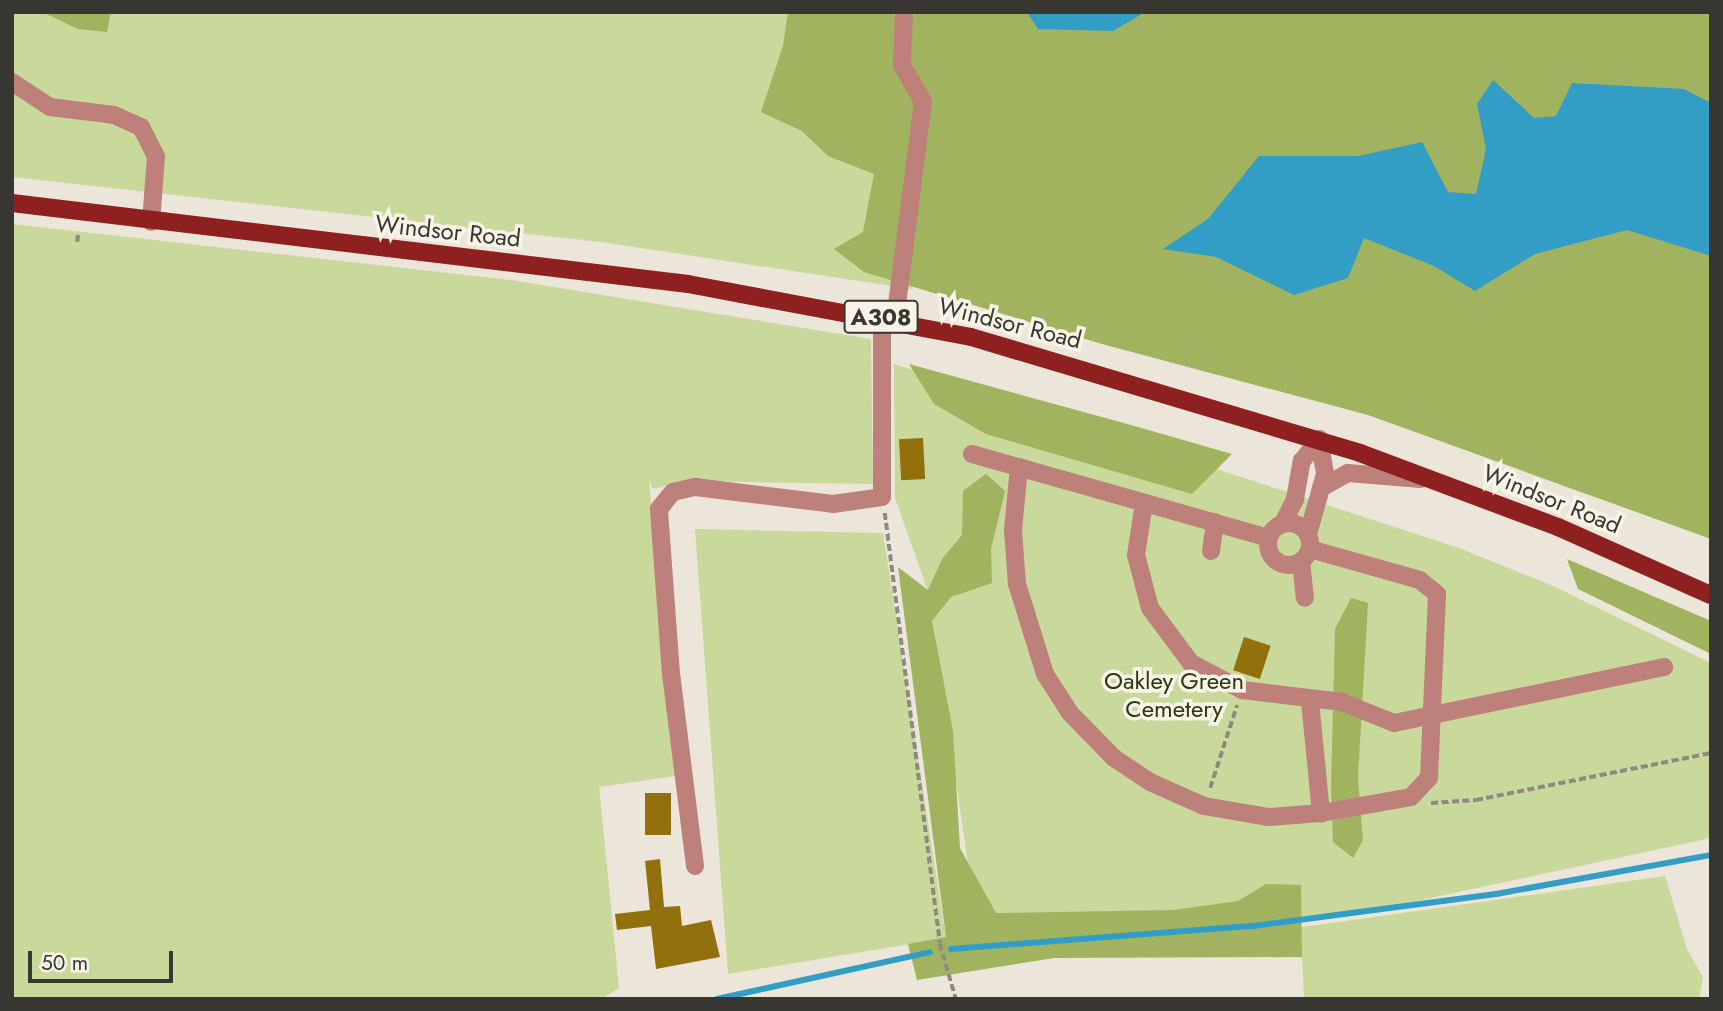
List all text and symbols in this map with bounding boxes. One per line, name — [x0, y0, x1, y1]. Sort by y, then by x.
street label: Windsor Road — [374, 209, 522, 253]
street label: Windsor Road — [936, 291, 1084, 355]
road number: A308 — [842, 298, 920, 336]
street label: Windsor Road — [1479, 458, 1625, 540]
park label: Oakley Green Cemetery — [1104, 667, 1244, 723]
scale bar — [32, 937, 177, 981]
text: 50 m — [41, 948, 88, 978]

